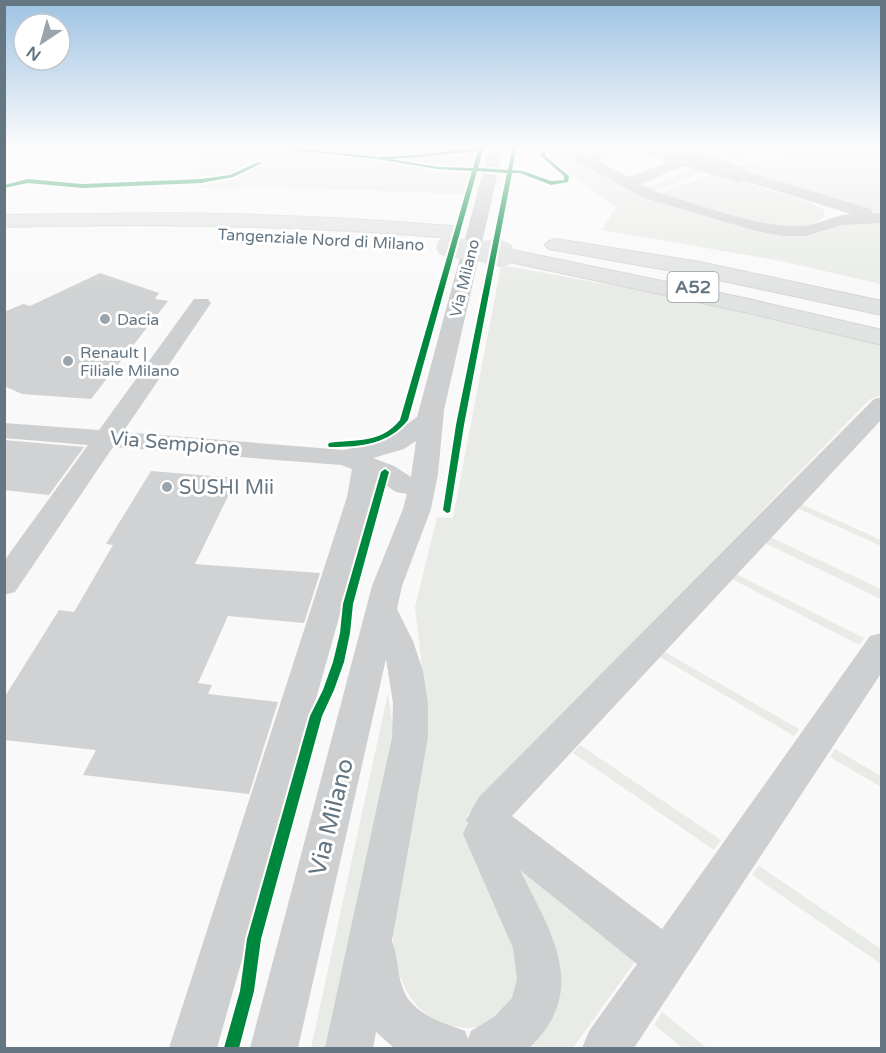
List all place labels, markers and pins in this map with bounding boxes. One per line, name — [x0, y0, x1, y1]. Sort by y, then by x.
place label: Dacia — [117, 310, 159, 330]
marker: Dacia — [98, 312, 112, 326]
place label: Renault | Filiale Milano — [80, 343, 179, 381]
marker: Renault | Filiale Milano — [61, 354, 75, 368]
place label: SUSHI Mii — [179, 476, 274, 500]
marker: SUSHI Mii — [160, 480, 174, 494]

